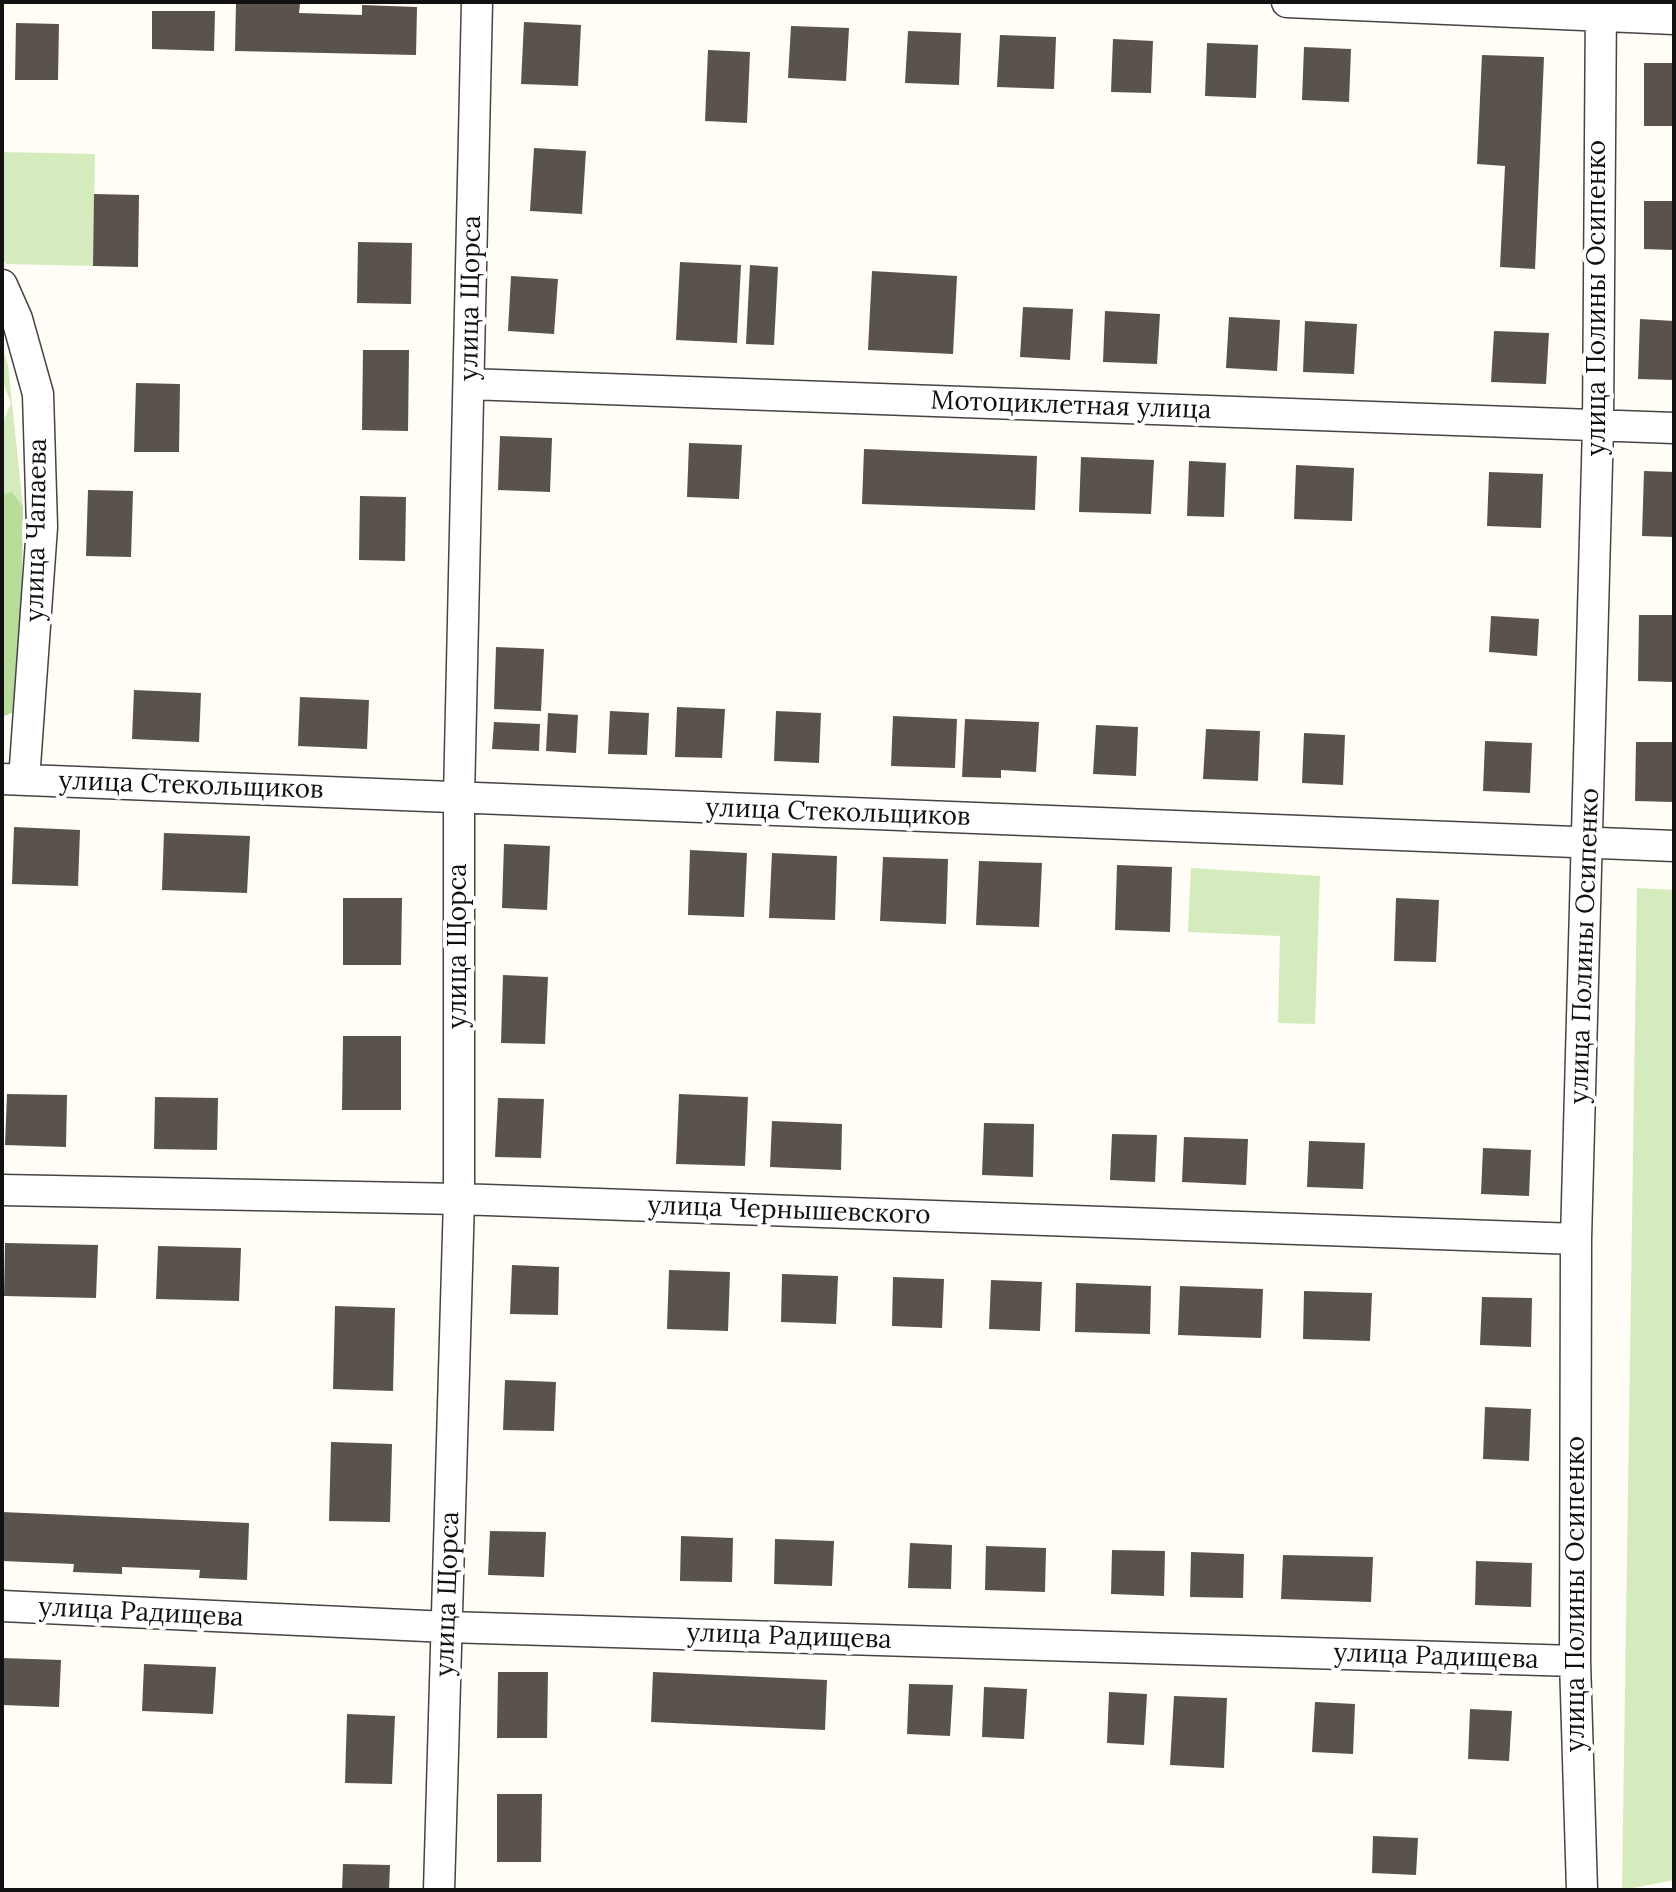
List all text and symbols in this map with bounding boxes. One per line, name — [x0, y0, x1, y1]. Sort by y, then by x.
street label: улица Полины Осипенко — [1582, 140, 1614, 456]
street label: улица Щорса — [454, 215, 488, 381]
street label: Мотоциклетная улица — [930, 386, 1212, 426]
street label: улица Чапаева — [20, 438, 54, 622]
street label: улица Стекольщиков — [58, 766, 324, 806]
street label: улица Полины Осипенко — [1564, 788, 1606, 1104]
street label: улица Стекольщиков — [705, 793, 971, 833]
street label: улица Щорса — [443, 863, 475, 1029]
street label: улица Чернышевского — [647, 1190, 931, 1232]
street label: улица Полины Осипенко — [1561, 1436, 1593, 1752]
street label: улица Щорса — [430, 1511, 466, 1677]
street label: улица Радищева — [38, 1592, 244, 1634]
street label: улица Радищева — [686, 1618, 892, 1656]
street label: улица Радищева — [1333, 1638, 1539, 1676]

